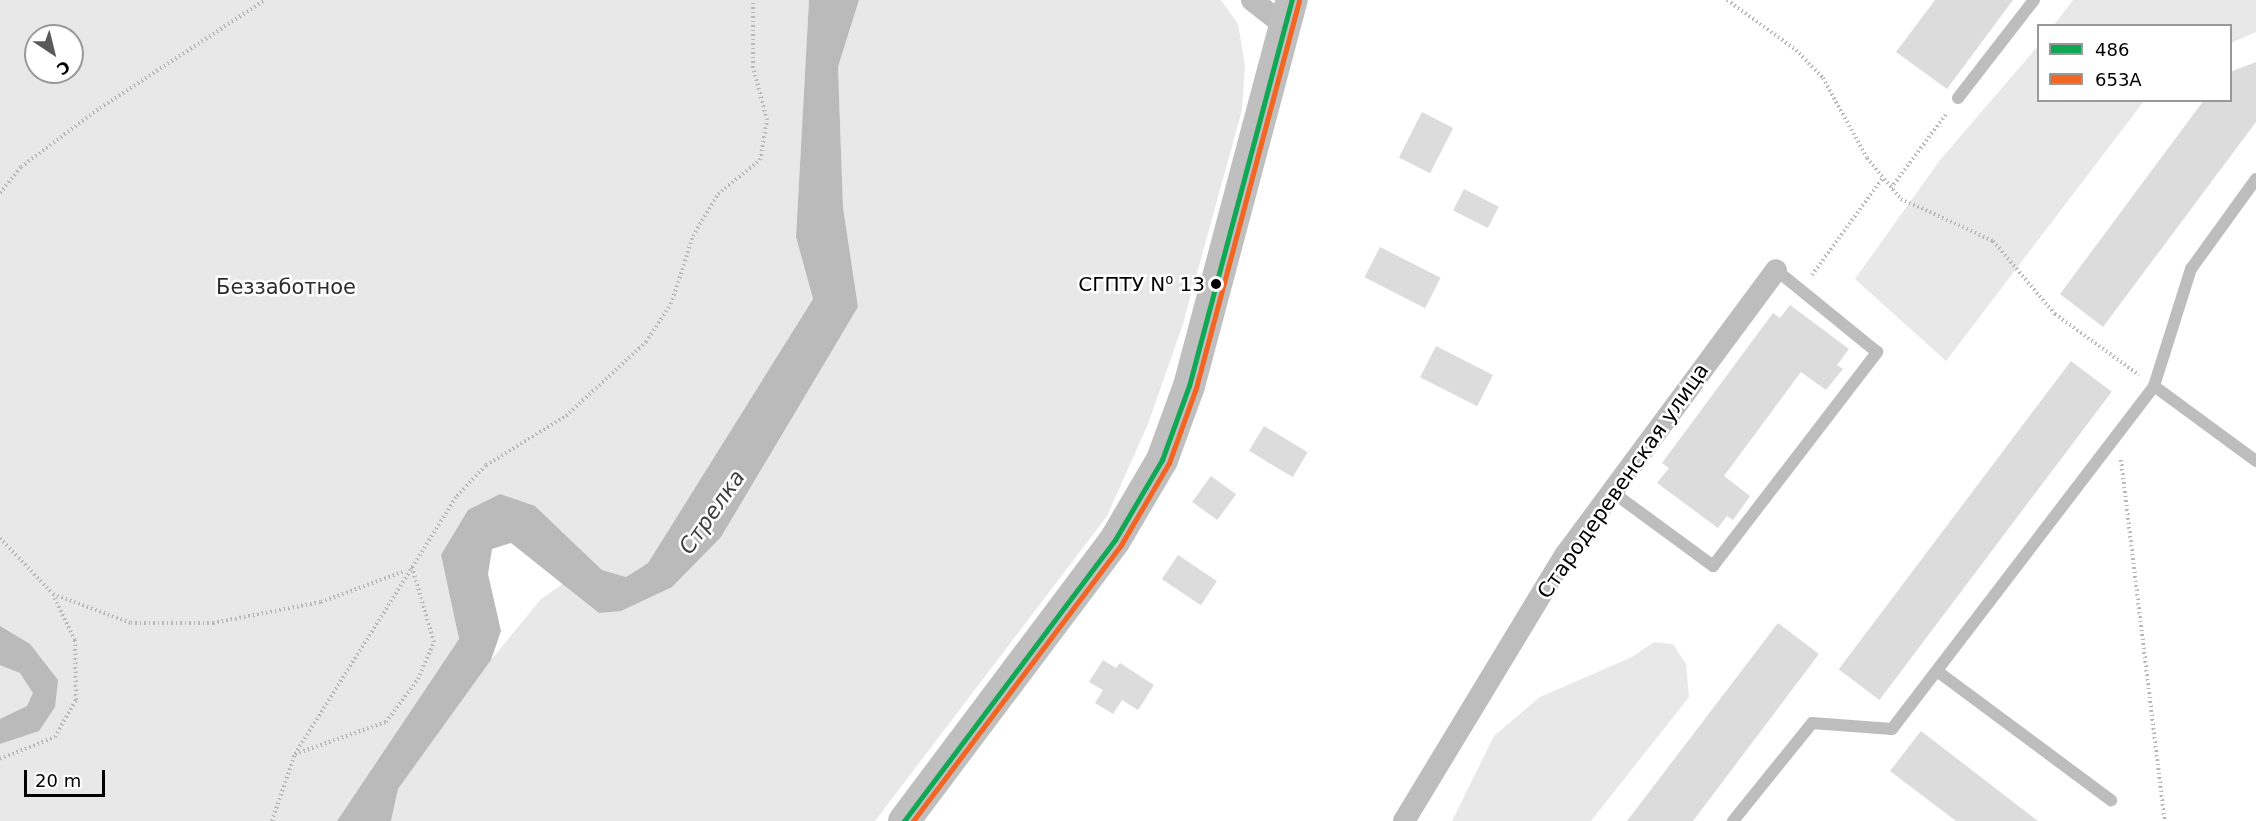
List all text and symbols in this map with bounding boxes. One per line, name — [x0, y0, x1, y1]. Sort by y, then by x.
north arrow — [24, 24, 84, 84]
legend — [2037, 24, 2232, 102]
text: 486 — [2095, 39, 2129, 60]
text: С — [53, 56, 74, 79]
text: 653А — [2095, 69, 2142, 90]
place label: СГПТУ N⁰ 13 — [1078, 272, 1205, 296]
park label: Беззаботное — [216, 274, 356, 300]
marker: СГПТУ N⁰ 13 — [1210, 278, 1222, 290]
street label: Стародеревенская улица — [1532, 358, 1714, 604]
water label: Стрелка — [674, 465, 750, 559]
scale bar — [27, 758, 108, 796]
text: 20 m — [35, 770, 81, 791]

